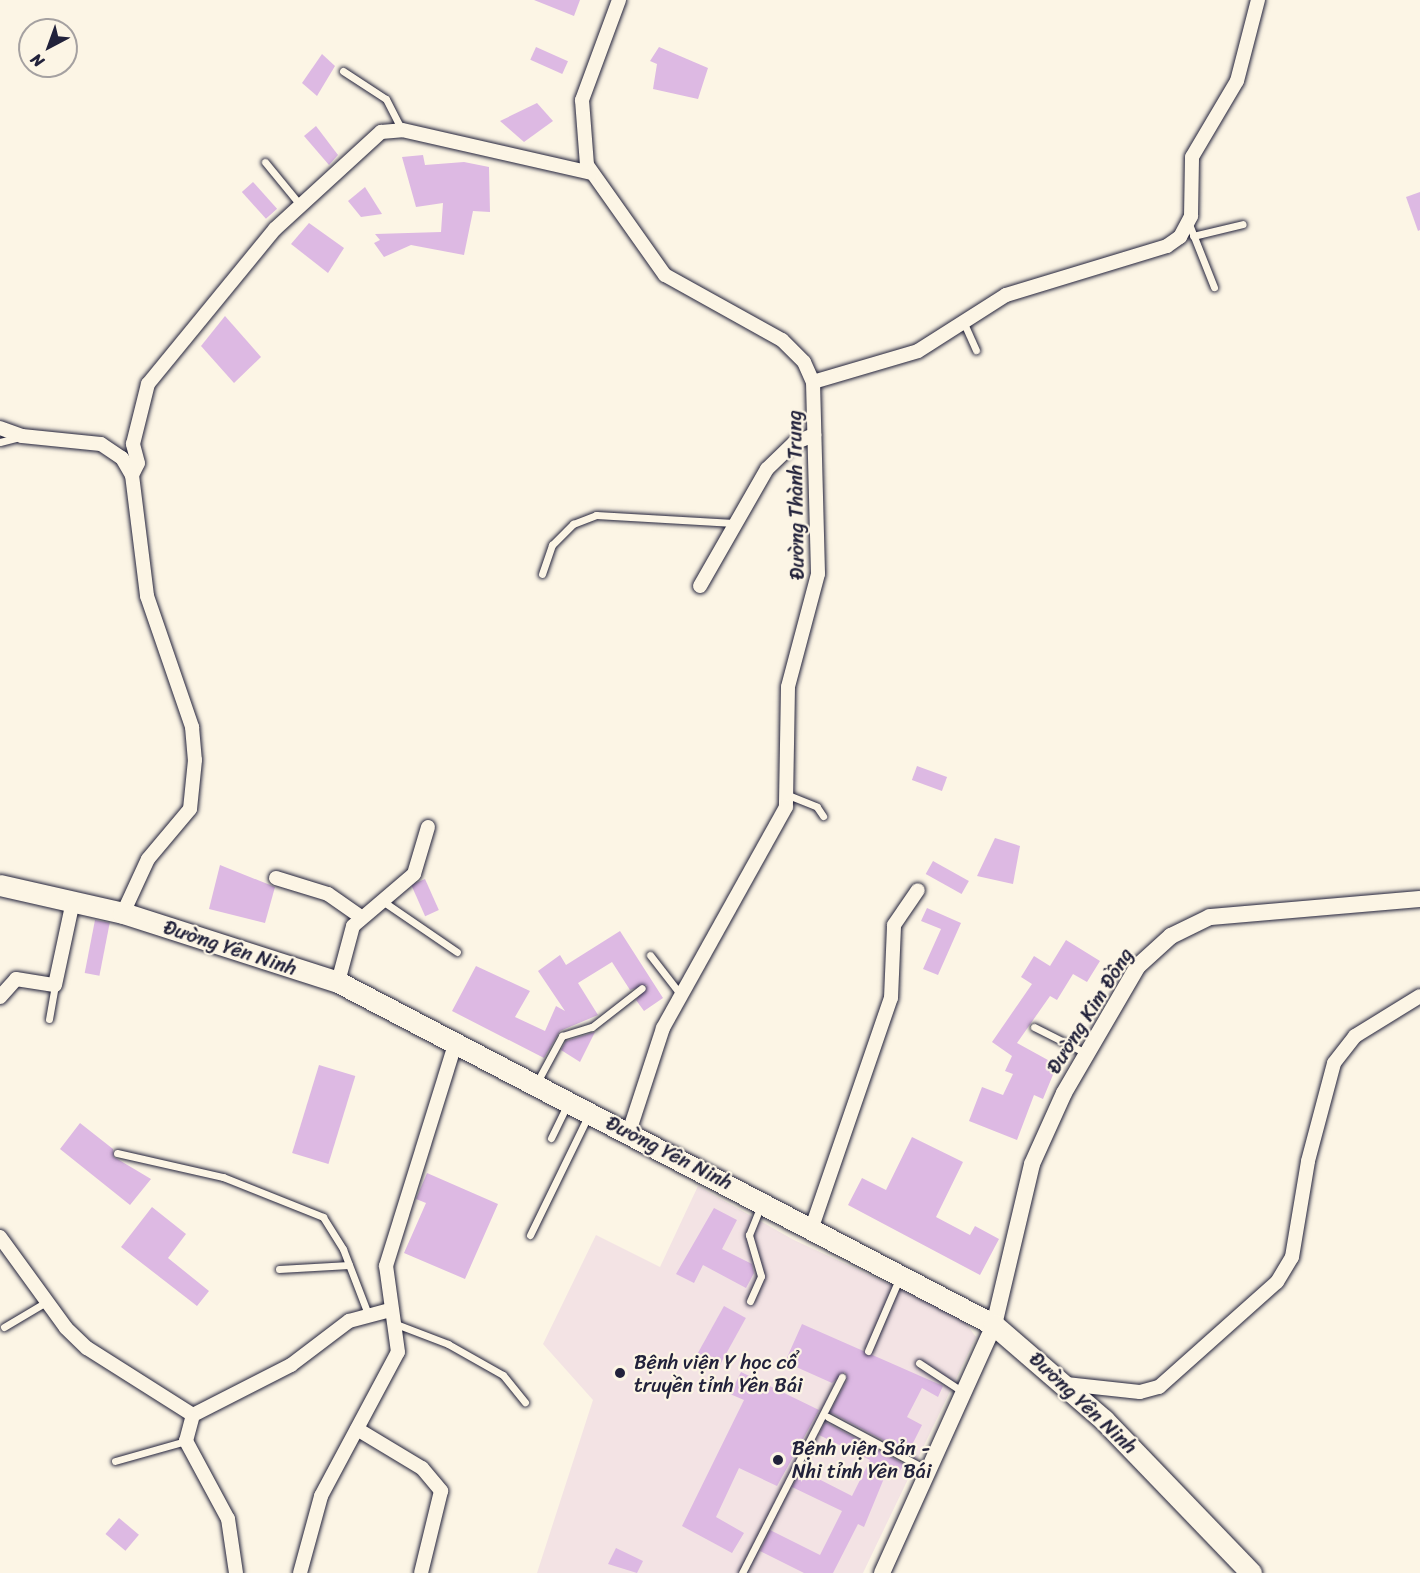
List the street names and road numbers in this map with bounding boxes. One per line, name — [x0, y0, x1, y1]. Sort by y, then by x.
street label: Đường Thành Trung — [783, 410, 809, 580]
street label: Đường Yên Ninh — [161, 915, 299, 981]
street label: Đường Kim Đồng — [1042, 944, 1138, 1078]
street label: Đường Yên Ninh — [602, 1111, 736, 1195]
street label: Đường Yên Ninh — [1024, 1347, 1142, 1459]

